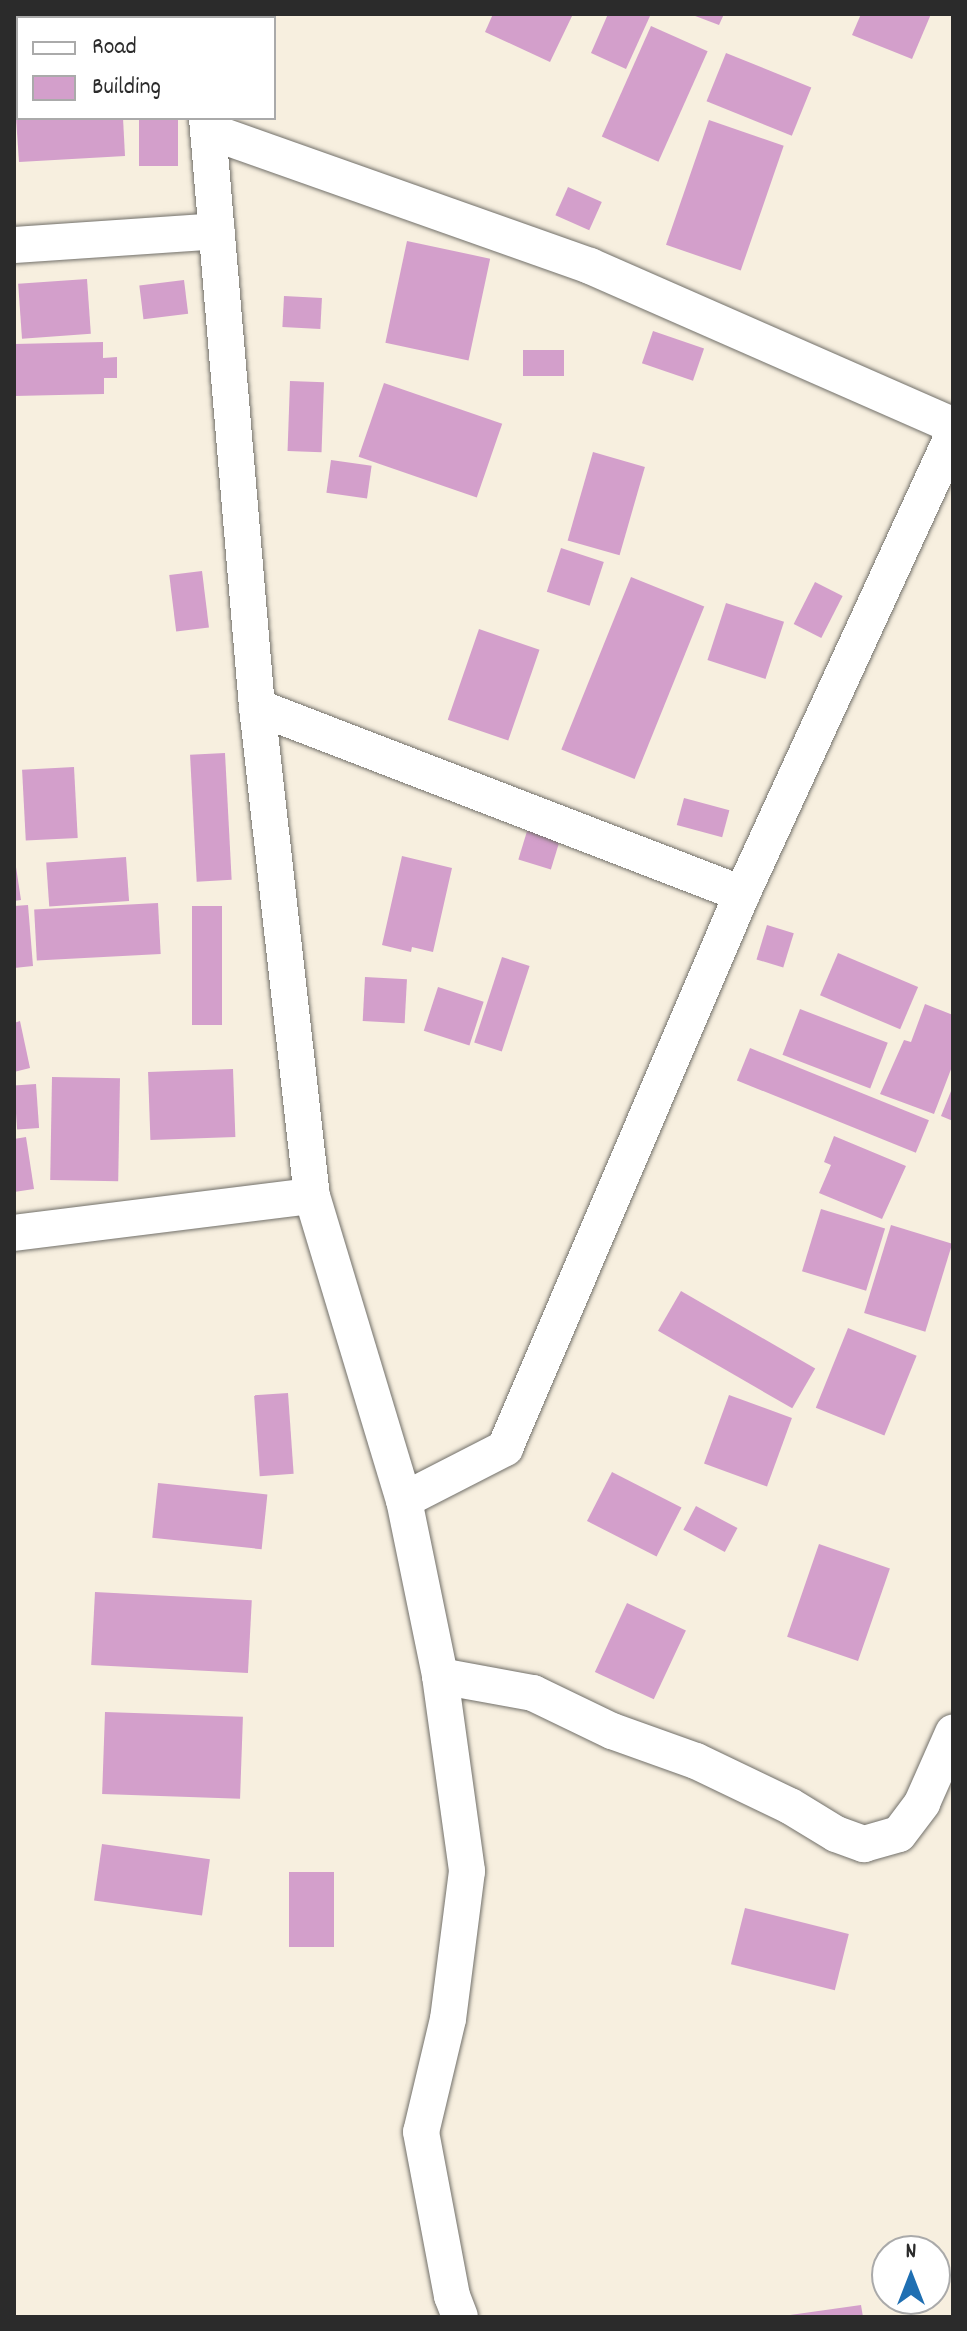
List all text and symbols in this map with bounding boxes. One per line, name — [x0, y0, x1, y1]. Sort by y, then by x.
legend — [16, 16, 276, 120]
text: Road — [92, 31, 137, 65]
text: Building — [92, 71, 161, 105]
north arrow — [871, 2235, 951, 2315]
text: N — [906, 2237, 916, 2268]

